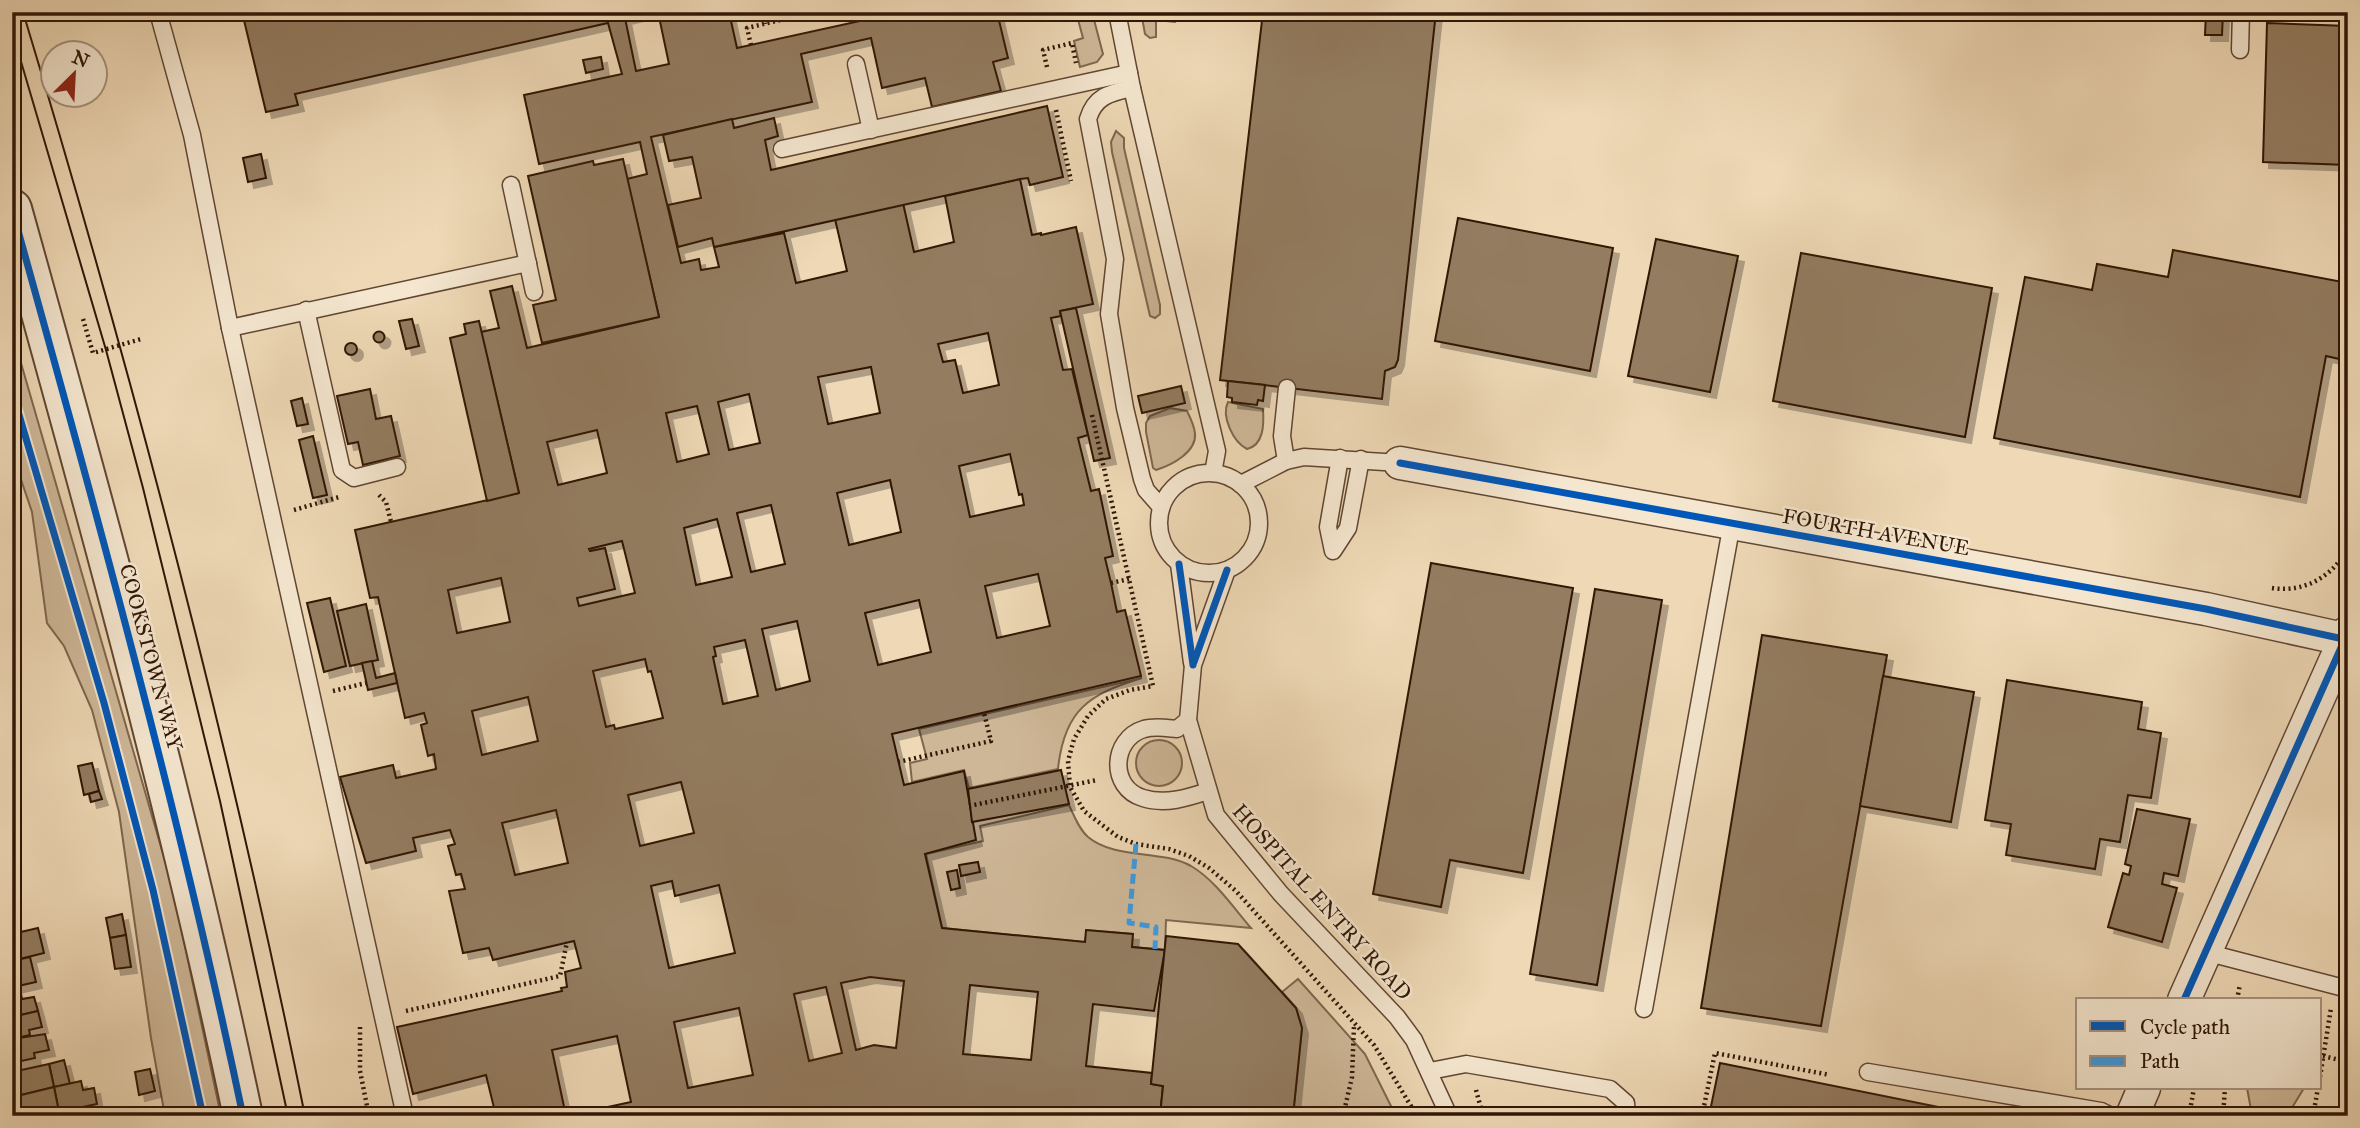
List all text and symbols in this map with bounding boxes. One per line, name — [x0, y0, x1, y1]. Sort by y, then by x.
north arrow — [38, 38, 108, 108]
text: N — [69, 45, 93, 73]
street label: FOURTH AVENUE — [1781, 503, 1971, 561]
street label: COOKSTOWN WAY — [114, 561, 189, 753]
street label: HOSPITAL ENTRY ROAD — [1227, 798, 1417, 1006]
legend — [2076, 998, 2322, 1090]
text: Cycle path — [2140, 1014, 2231, 1040]
text: Path — [2140, 1048, 2180, 1074]

